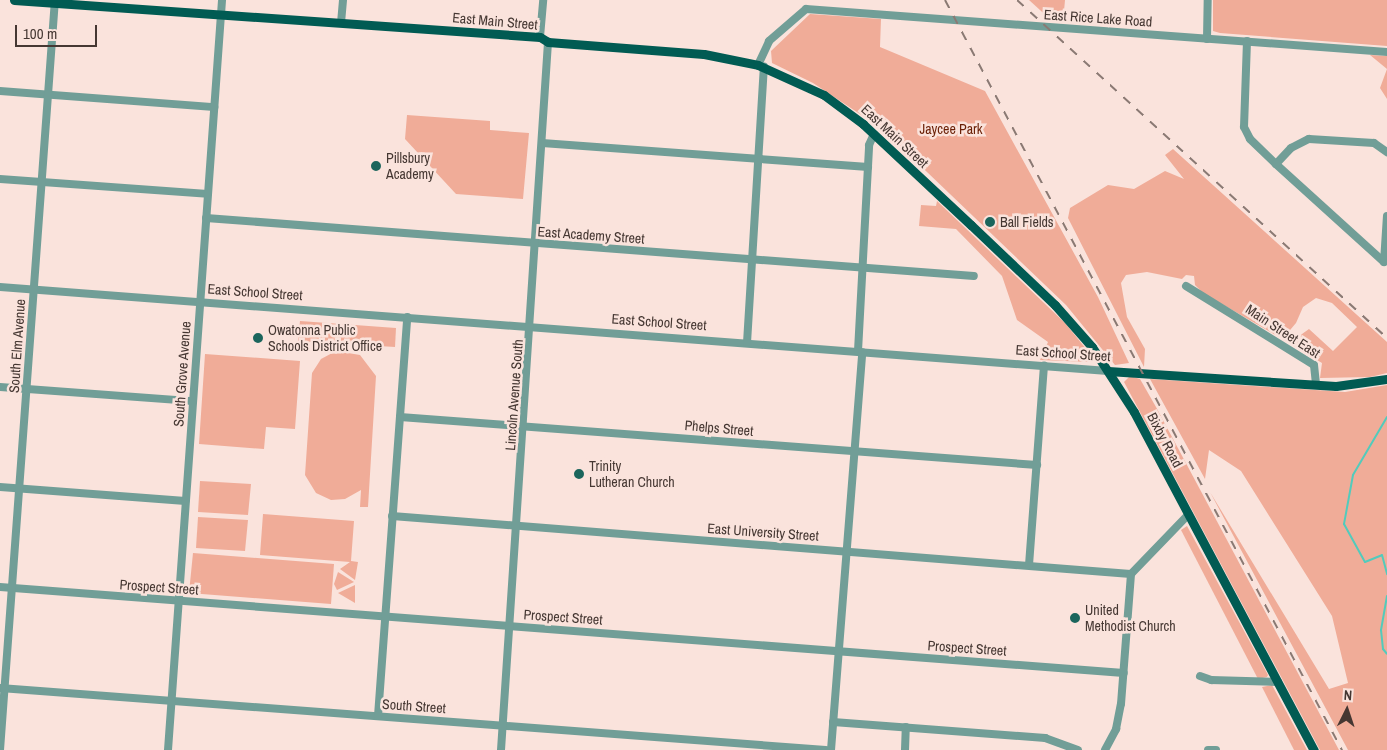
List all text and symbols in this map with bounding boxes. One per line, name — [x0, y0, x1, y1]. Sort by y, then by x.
street label: East Rice Lake Road — [1043, 6, 1153, 30]
street label: East Main Street — [452, 9, 538, 33]
scale bar — [18, 15, 100, 47]
text: 100 m — [23, 23, 57, 44]
street label: East Main Street — [858, 101, 932, 171]
park label: Jaycee Park — [919, 121, 983, 137]
place label: Pillsbury Academy — [386, 150, 434, 182]
marker: Pillsbury Academy — [370, 160, 382, 172]
place label: Ball Fields — [1000, 214, 1054, 230]
marker: Ball Fields — [984, 216, 996, 228]
street label: East Academy Street — [537, 223, 645, 247]
street label: East School Street — [207, 280, 303, 304]
street label: South Elm Avenue — [5, 298, 29, 394]
street label: Main Street East — [1243, 301, 1323, 361]
street label: East School Street — [611, 310, 707, 334]
street label: South Grove Avenue — [170, 320, 194, 428]
place label: Owatonna Public Schools District Office — [268, 322, 382, 354]
marker: Owatonna Public Schools District Office — [252, 332, 264, 344]
street label: Lincoln Avenue South — [502, 338, 526, 452]
street label: East School Street — [1015, 341, 1111, 365]
street label: Bixby Road — [1144, 410, 1186, 470]
street label: Phelps Street — [684, 417, 754, 439]
place label: Trinity Lutheran Church — [589, 458, 675, 491]
marker: Trinity Lutheran Church — [573, 468, 585, 480]
street label: East University Street — [707, 520, 819, 544]
street label: Prospect Street — [119, 576, 199, 598]
place label: United Methodist Church — [1085, 602, 1176, 634]
street label: Prospect Street — [523, 606, 603, 628]
marker: United Methodist Church — [1069, 612, 1081, 624]
street label: Prospect Street — [927, 637, 1007, 659]
north arrow — [1322, 685, 1372, 735]
text: N — [1343, 686, 1353, 704]
street label: South Street — [382, 695, 446, 717]

